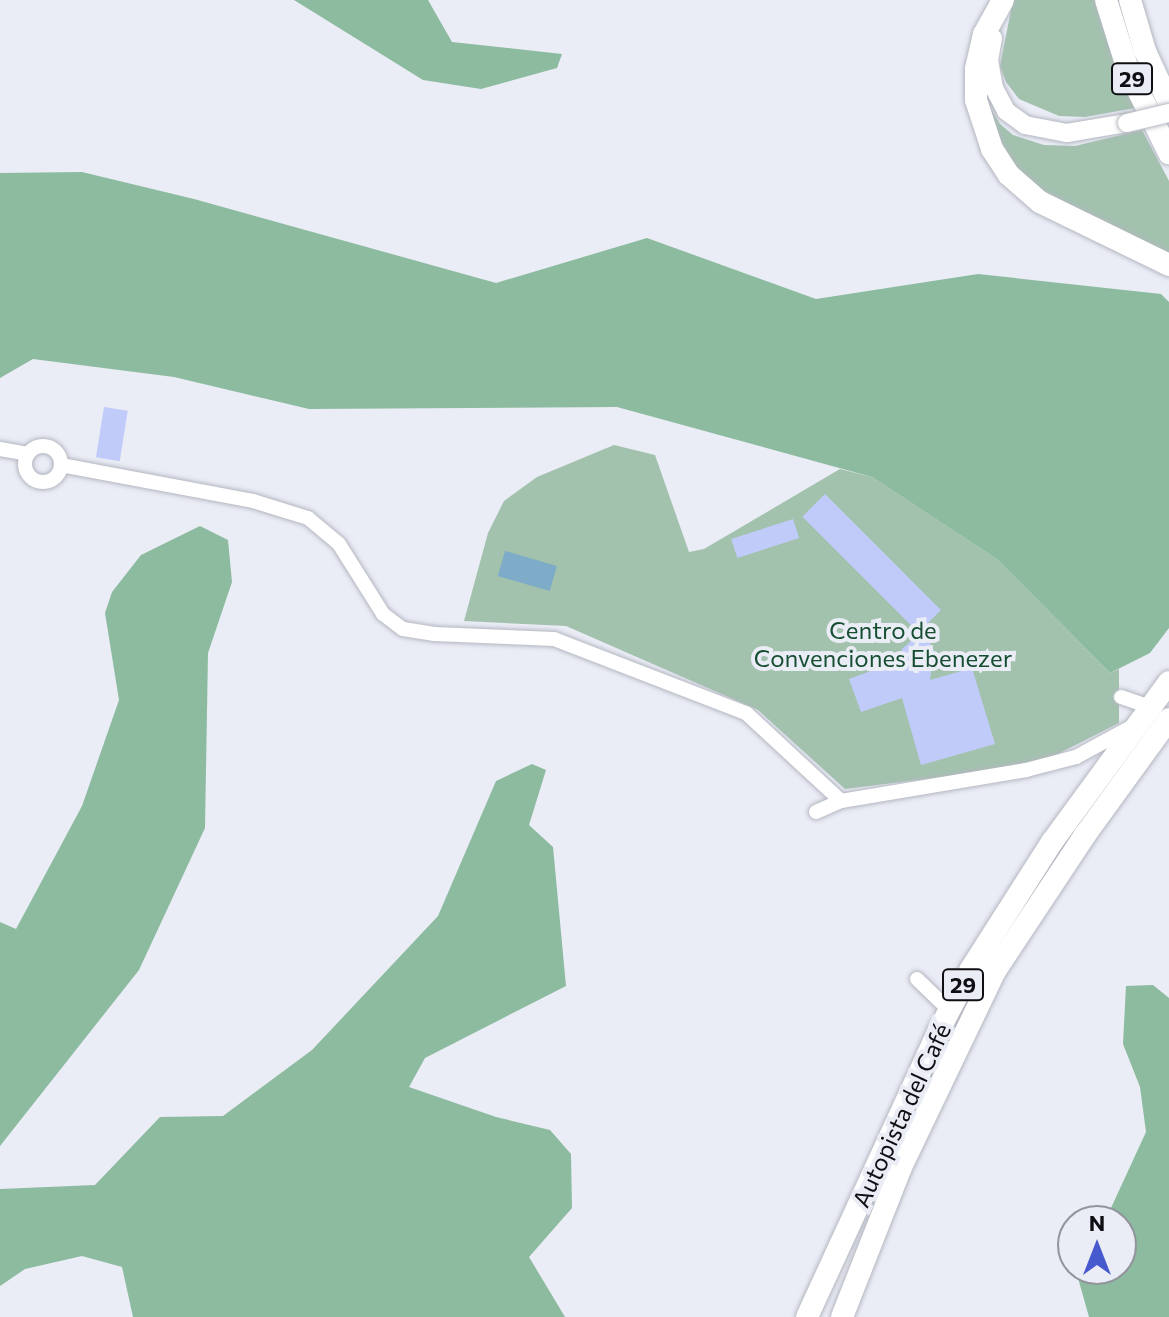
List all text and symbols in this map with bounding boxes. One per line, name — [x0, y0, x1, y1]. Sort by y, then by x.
road number: 29 — [1110, 61, 1154, 97]
park label: Centro de Convenciones Ebenezer — [754, 616, 1012, 672]
road number: 29 — [941, 967, 985, 1003]
street label: Autopista del Café — [846, 1018, 956, 1212]
north arrow — [1057, 1205, 1137, 1285]
text: N — [1089, 1209, 1105, 1236]

